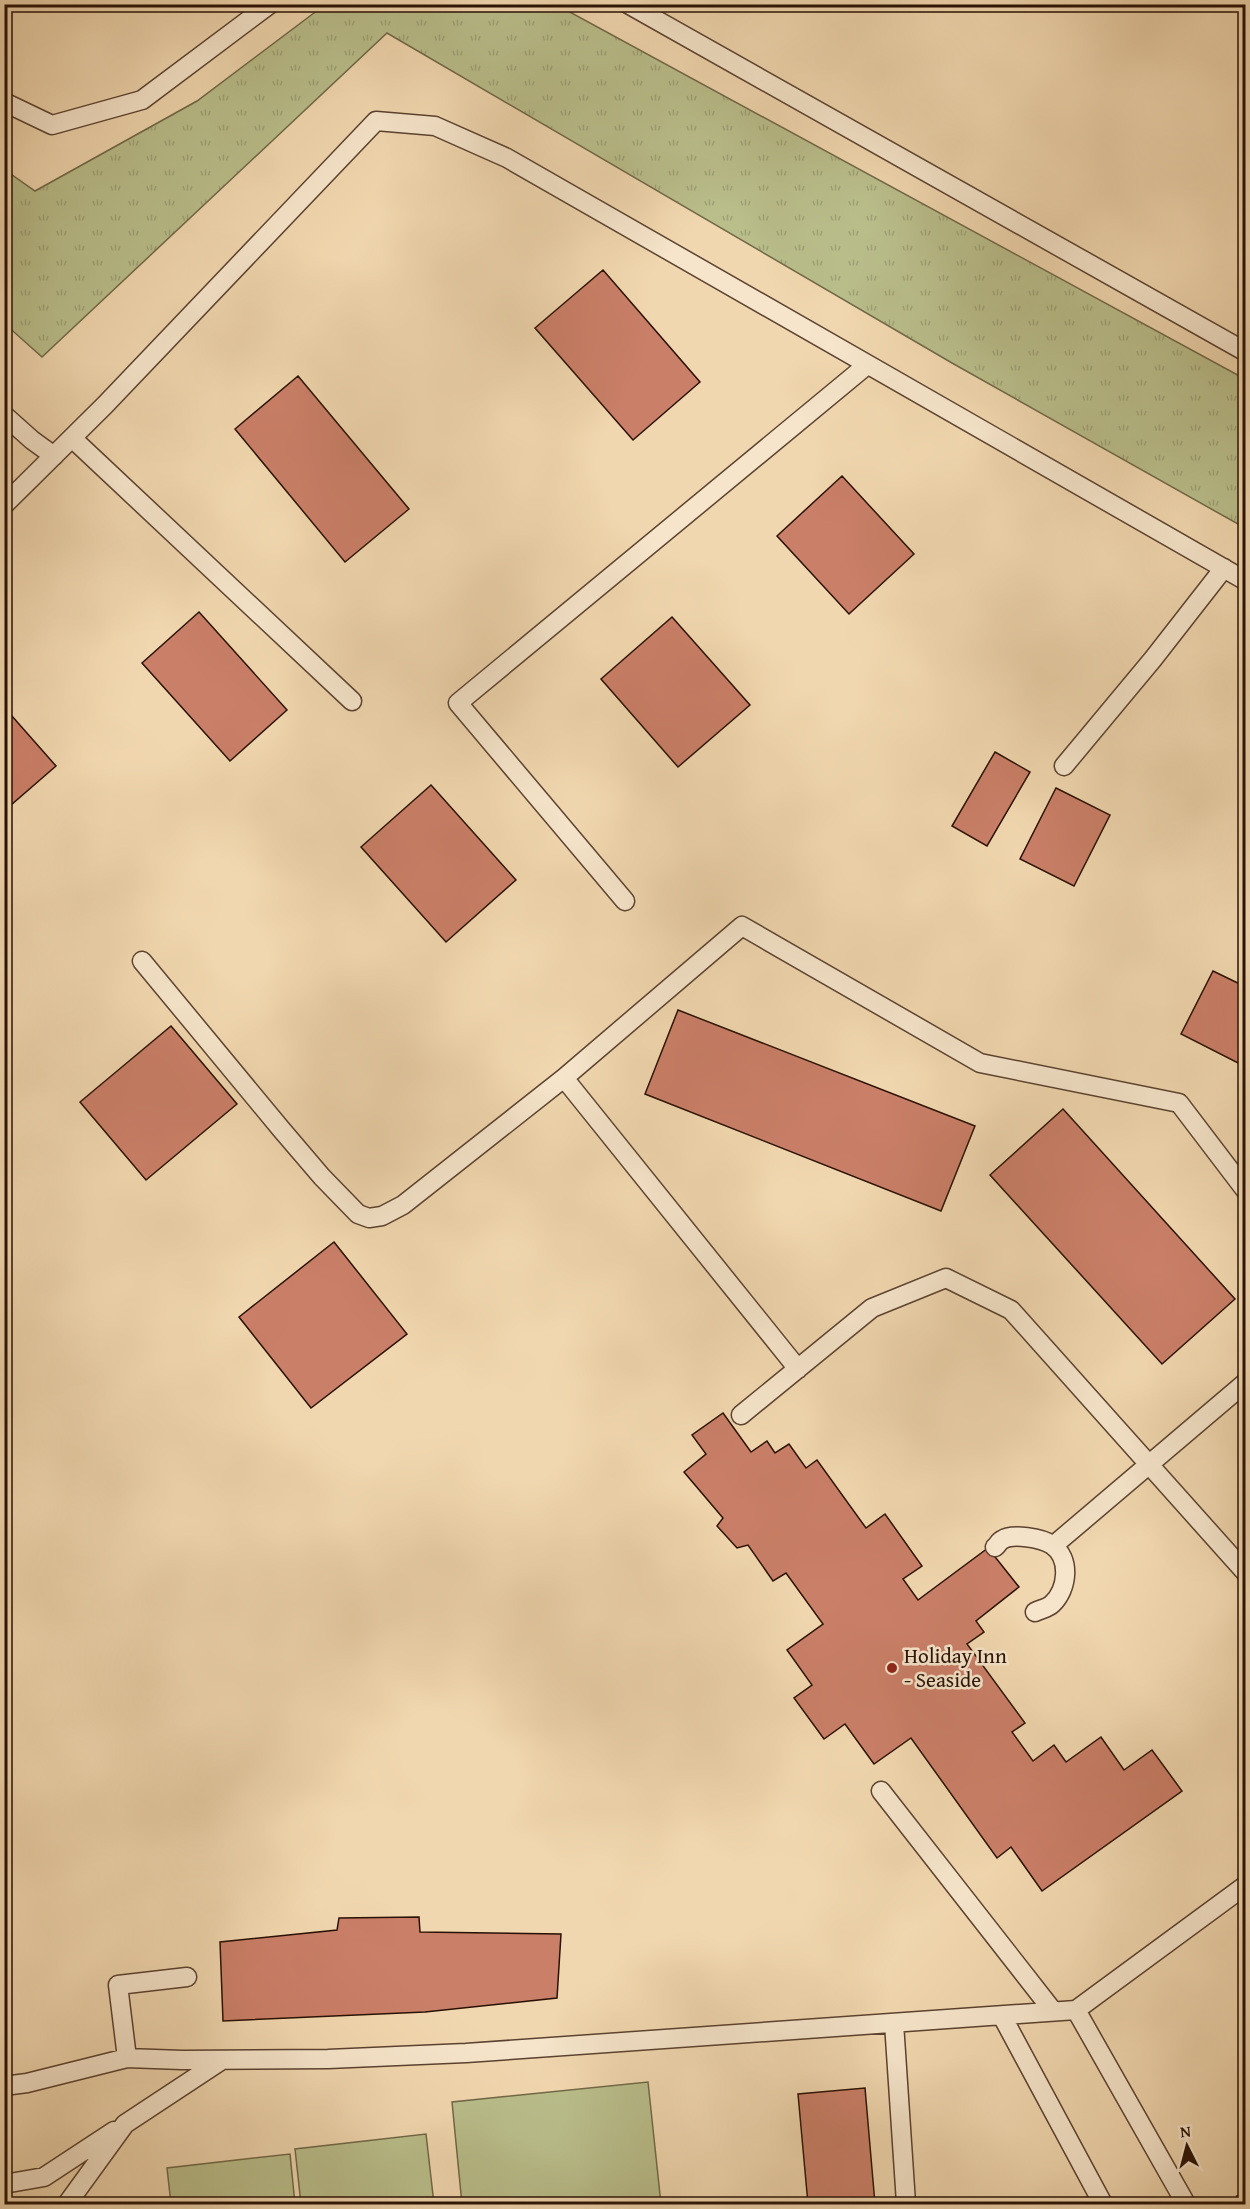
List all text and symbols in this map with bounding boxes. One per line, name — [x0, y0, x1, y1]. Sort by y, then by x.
place label: Holiday Inn - Seaside — [904, 1640, 1007, 1695]
marker: Holiday Inn - Seaside — [885, 1661, 899, 1675]
north arrow — [1157, 2116, 1217, 2176]
text: N — [1179, 2119, 1192, 2144]

